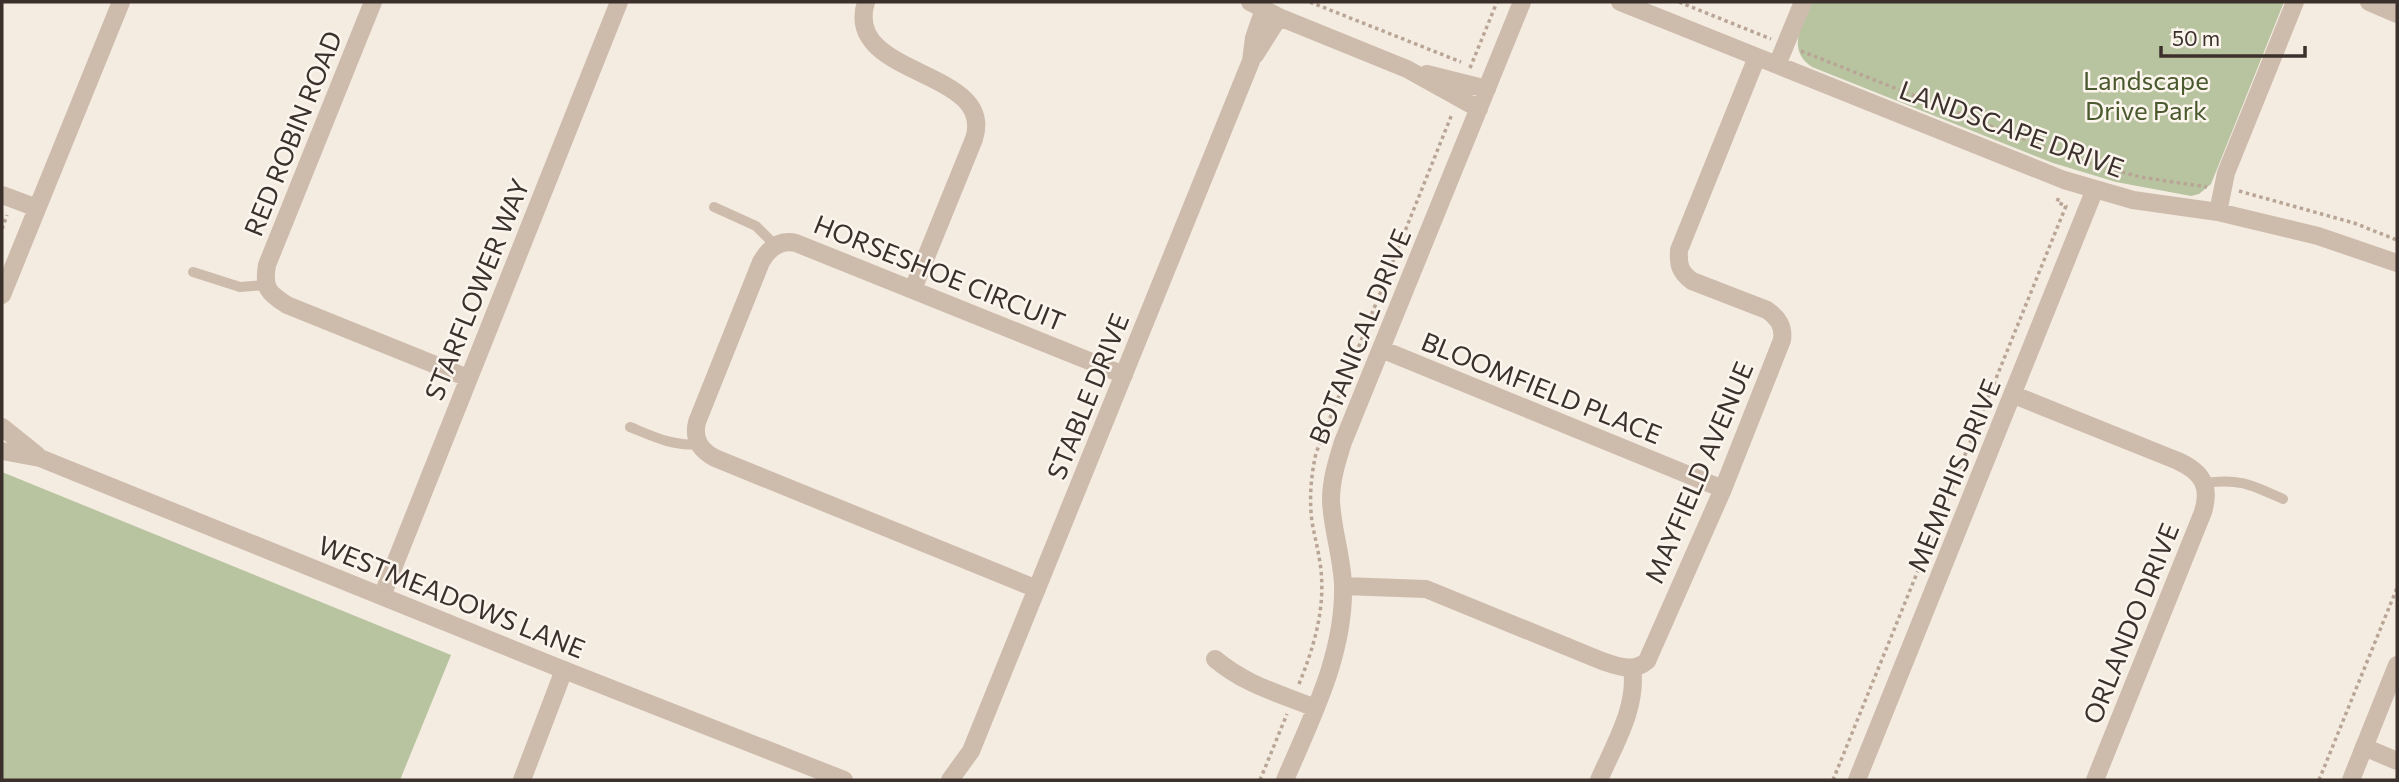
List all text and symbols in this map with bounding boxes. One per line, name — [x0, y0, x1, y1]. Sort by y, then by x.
scale bar — [2161, 14, 2304, 58]
text: 50 m — [2172, 25, 2220, 50]
street label: RED ROBIN ROAD — [237, 26, 347, 240]
park label: Landscape Drive Park — [2083, 64, 2209, 125]
street label: LANDSCAPE DRIVE — [1896, 73, 2128, 183]
street label: STARFLOWER WAY — [417, 174, 535, 404]
street label: HORSESHOE CIRCUIT — [810, 207, 1070, 337]
street label: BOTANICAL DRIVE — [1302, 224, 1416, 448]
street label: STABLE DRIVE — [1040, 308, 1134, 484]
street label: BLOOMFIELD PLACE — [1417, 325, 1667, 449]
street label: MAYFIELD AVENUE — [1637, 357, 1759, 587]
street label: MEMPHIS DRIVE — [1900, 374, 2006, 576]
street label: ORLANDO DRIVE — [2076, 518, 2184, 728]
street label: WESTMEADOWS LANE — [314, 528, 590, 664]

